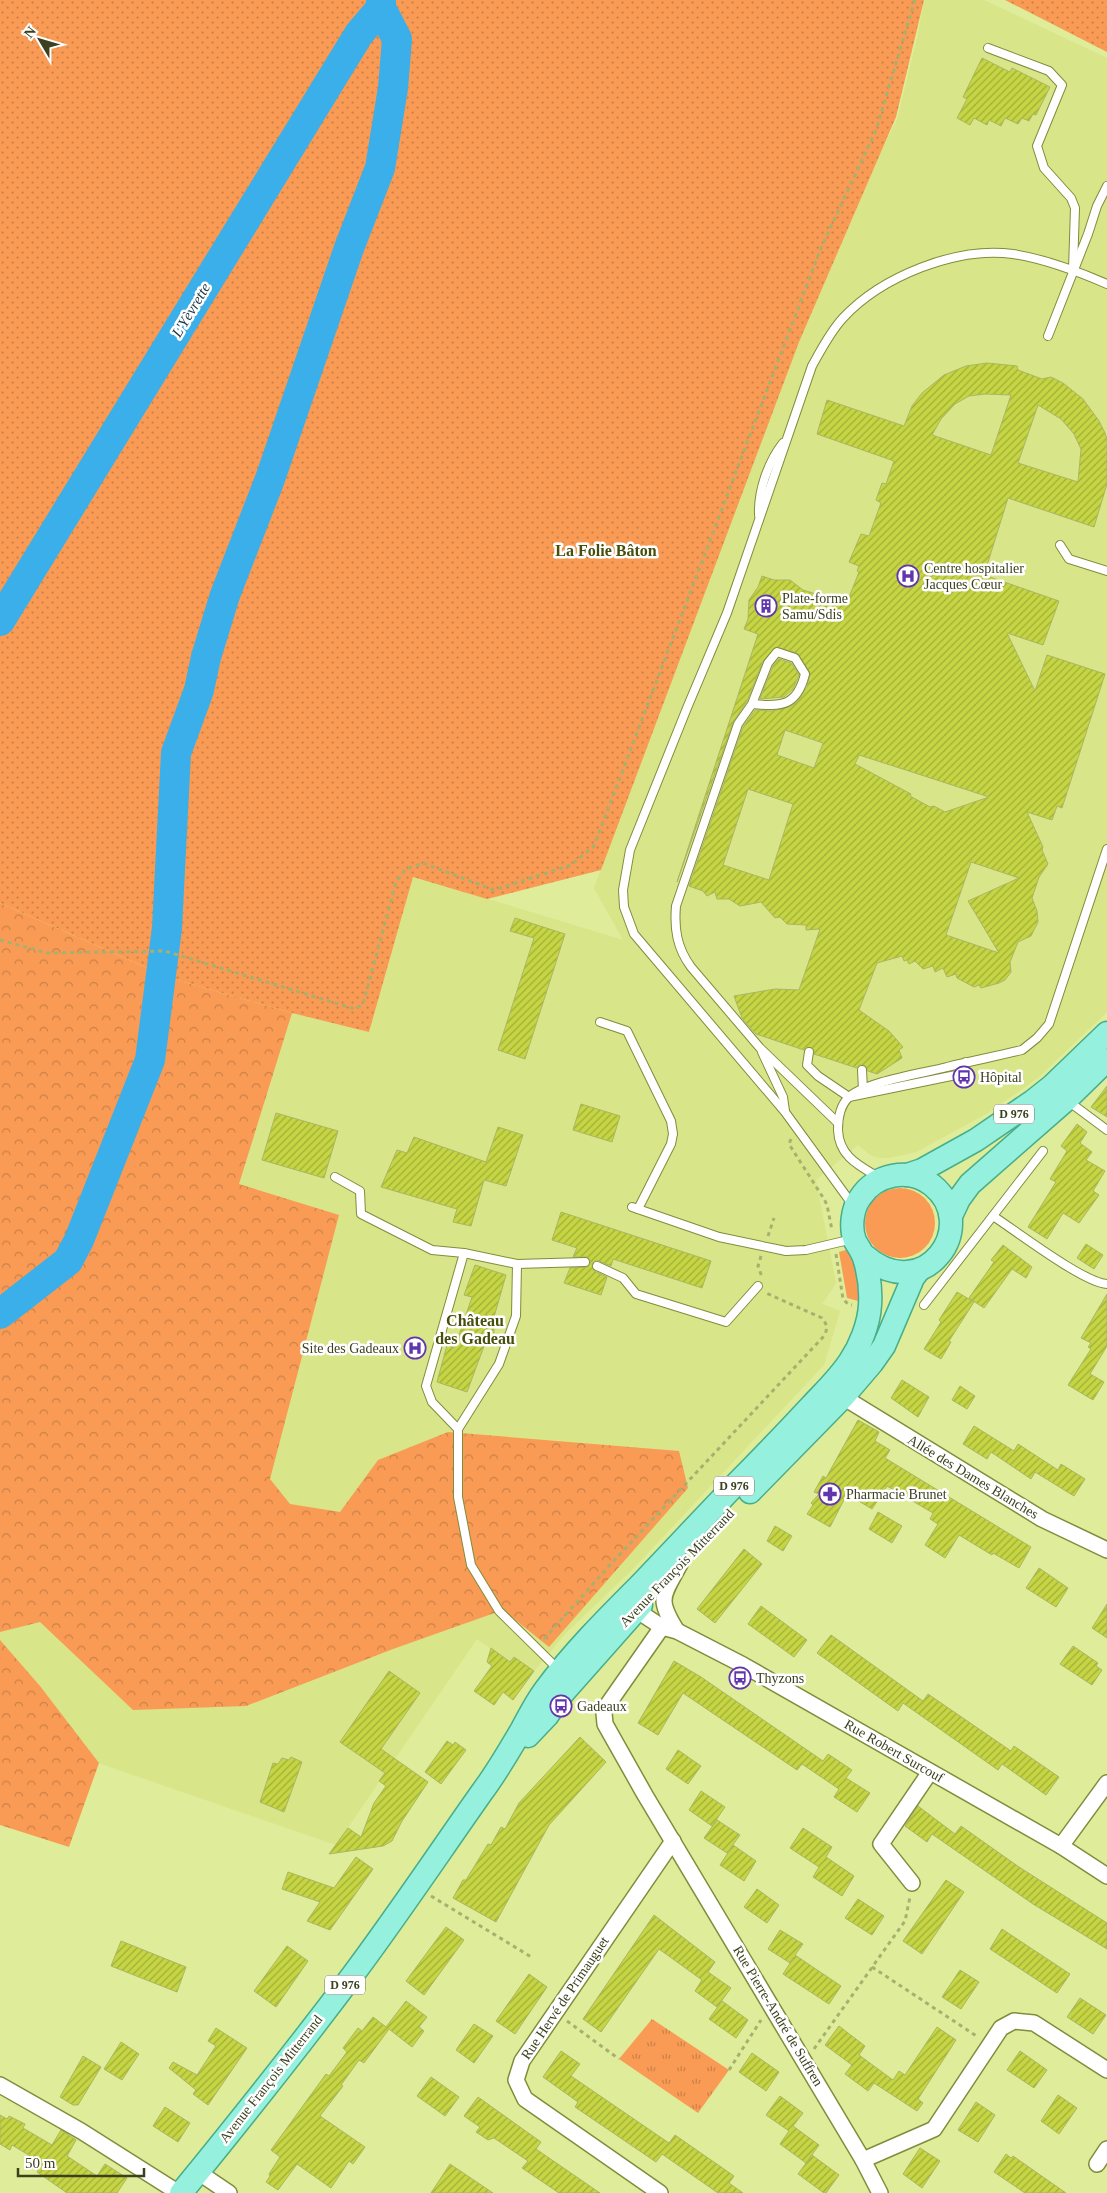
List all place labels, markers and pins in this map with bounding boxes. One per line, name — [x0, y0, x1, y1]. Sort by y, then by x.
place label: Centre hospitalier Jacques Cœur — [924, 561, 1024, 592]
hospital icon: Centre hospitalier Jacques Cœur — [896, 564, 920, 588]
place label: Plate-forme Samu/Sdis — [782, 591, 848, 622]
building icon: Plate-forme Samu/Sdis — [754, 594, 778, 618]
bus stop icon: Hôpital — [952, 1065, 976, 1089]
place label: Hôpital — [980, 1070, 1022, 1085]
hospital icon: Site des Gadeaux — [403, 1336, 427, 1360]
place label: Site des Gadeaux — [302, 1341, 399, 1356]
pharmacy icon: Pharmacie Brunet — [818, 1482, 842, 1506]
place label: Pharmacie Brunet — [846, 1487, 947, 1502]
bus stop icon: Thyzons — [728, 1666, 752, 1690]
place label: Thyzons — [756, 1671, 804, 1686]
bus stop icon: Gadeaux — [549, 1694, 573, 1718]
place label: Gadeaux — [577, 1699, 627, 1714]

